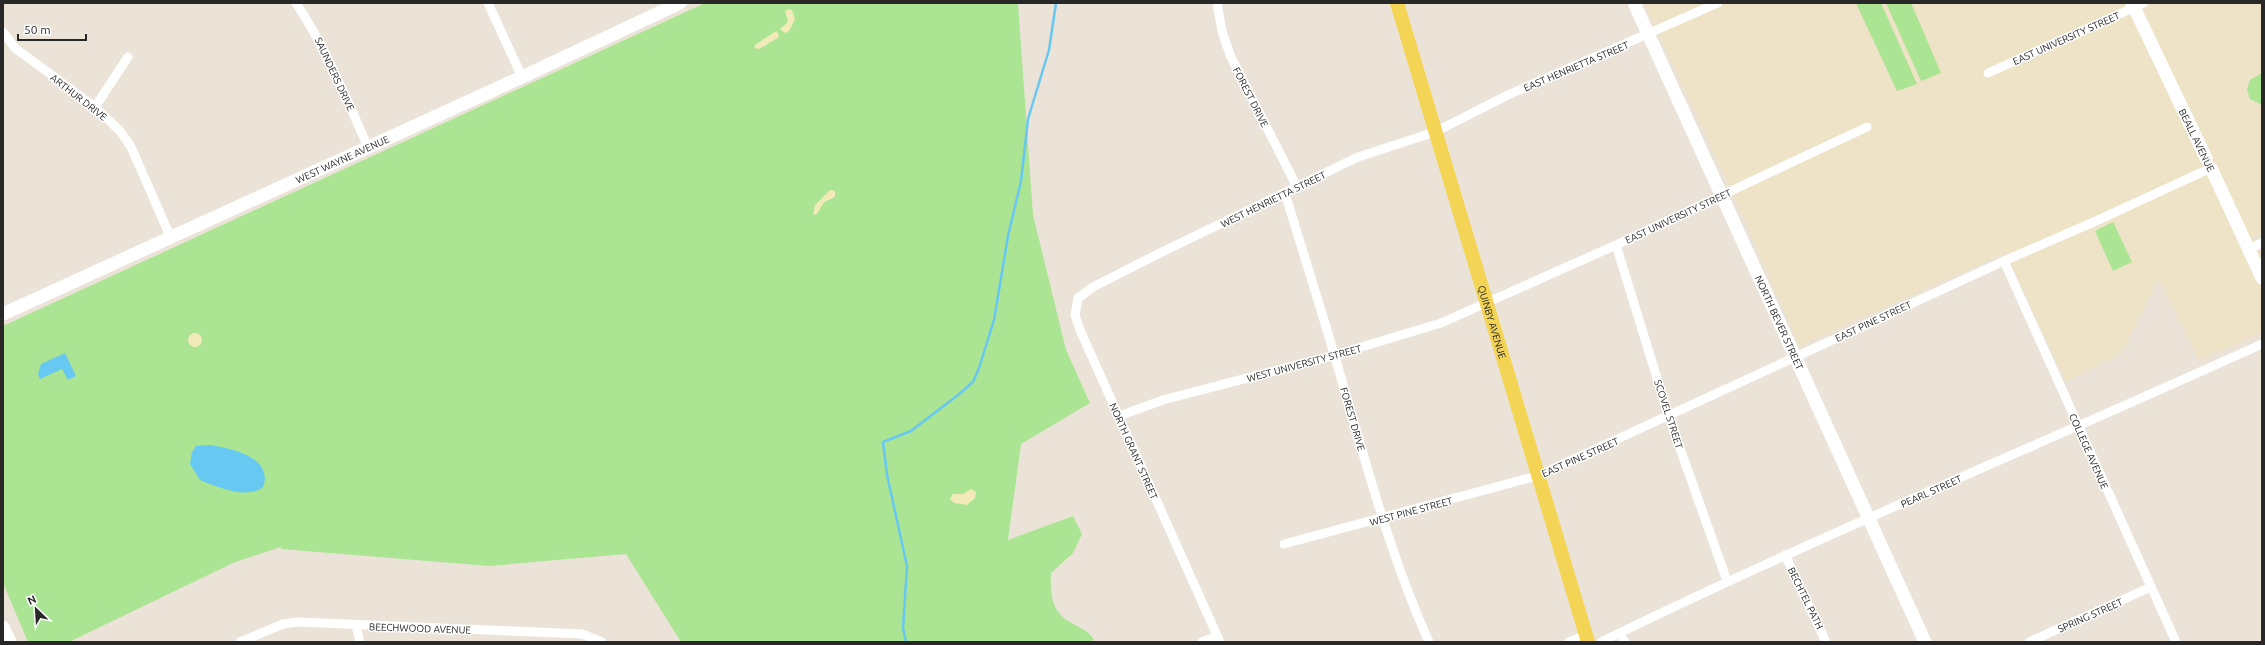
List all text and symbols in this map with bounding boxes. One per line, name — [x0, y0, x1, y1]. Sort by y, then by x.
street label: EAST UNIVERSITY STREET — [2011, 10, 2122, 67]
scale bar — [18, 16, 86, 42]
text: 50 m — [24, 23, 51, 36]
street label: SAUNDERS DRIVE — [313, 36, 357, 113]
street label: EAST HENRIETTA STREET — [1522, 39, 1631, 94]
street label: FOREST DRIVE — [1231, 65, 1271, 129]
street label: ARTHUR DRIVE — [48, 72, 109, 123]
street label: BEALL AVENUE — [2177, 107, 2217, 174]
street label: WEST WAYNE AVENUE — [294, 133, 391, 186]
street label: WEST HENRIETTA STREET — [1219, 169, 1328, 230]
street label: EAST UNIVERSITY STREET — [1623, 187, 1733, 246]
street label: NORTH BEVER STREET — [1753, 274, 1805, 372]
street label: QUINBY AVENUE — [1476, 284, 1508, 361]
street label: EAST PINE STREET — [1833, 299, 1913, 344]
street label: WEST UNIVERSITY STREET — [1246, 343, 1363, 384]
street label: SCOVEL STREET — [1652, 378, 1685, 451]
street label: FOREST DRIVE — [1338, 386, 1367, 453]
street label: NORTH GRANT STREET — [1107, 401, 1160, 502]
street label: COLLEGE AVENUE — [2067, 412, 2110, 491]
street label: EAST PINE STREET — [1540, 435, 1621, 479]
street label: PEARL STREET — [1899, 473, 1964, 510]
street label: WEST PINE STREET — [1369, 495, 1454, 528]
street label: BECHTEL PATH — [1786, 565, 1825, 631]
north arrow — [16, 589, 56, 629]
text: N — [26, 593, 38, 607]
street label: SPRING STREET — [2056, 596, 2125, 635]
street label: BEECHWOOD AVENUE — [369, 621, 472, 636]

